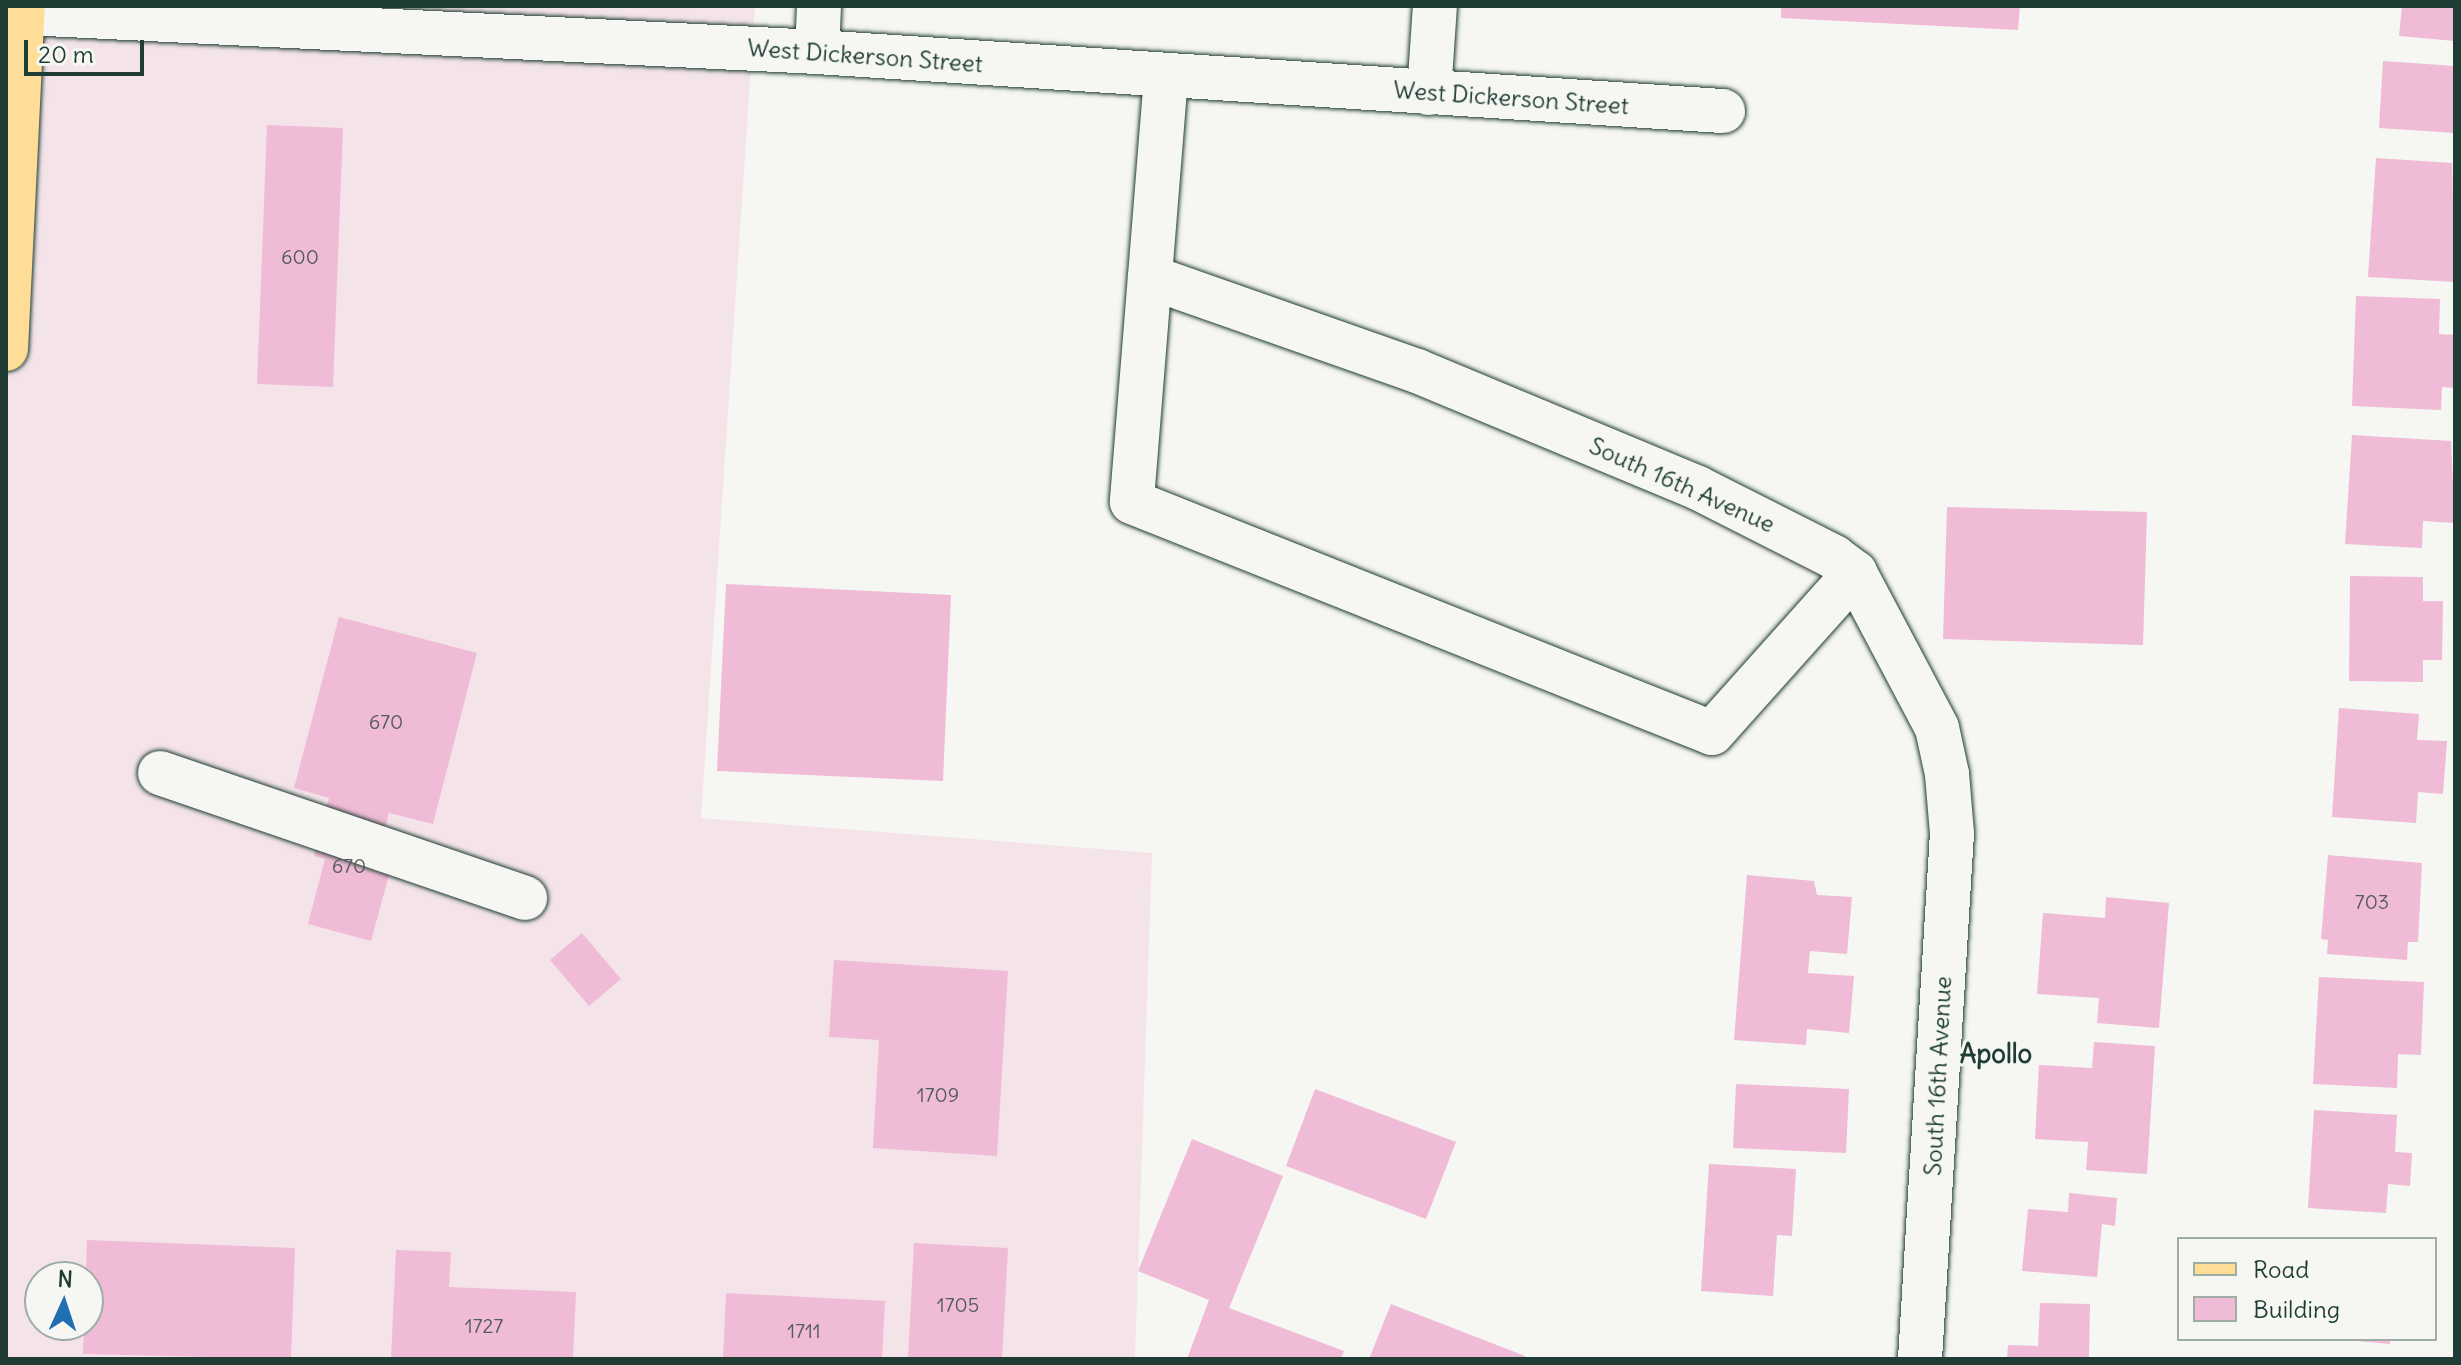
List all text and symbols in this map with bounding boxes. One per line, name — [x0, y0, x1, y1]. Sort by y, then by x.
scale bar — [28, 24, 148, 74]
street label: West Dickerson Street — [746, 33, 984, 79]
text: 20 m — [38, 39, 94, 69]
street label: West Dickerson Street — [1392, 75, 1630, 121]
house number: 600 — [281, 244, 319, 268]
street label: South 16th Avenue — [1585, 431, 1779, 539]
house number: 670 — [369, 709, 403, 733]
house number: 670 — [332, 853, 366, 877]
house number: 703 — [2355, 889, 2389, 913]
street label: South 16th Avenue — [1918, 975, 1958, 1177]
district label: Apollo — [1960, 1038, 2032, 1070]
house number: 1709 — [917, 1082, 959, 1106]
legend — [2177, 1237, 2437, 1341]
text: Road — [2253, 1254, 2309, 1284]
north arrow — [24, 1261, 104, 1341]
text: N — [57, 1265, 73, 1293]
house number: 1705 — [937, 1292, 979, 1316]
text: Building — [2253, 1294, 2340, 1324]
house number: 1727 — [465, 1313, 503, 1337]
house number: 1711 — [787, 1318, 821, 1342]

